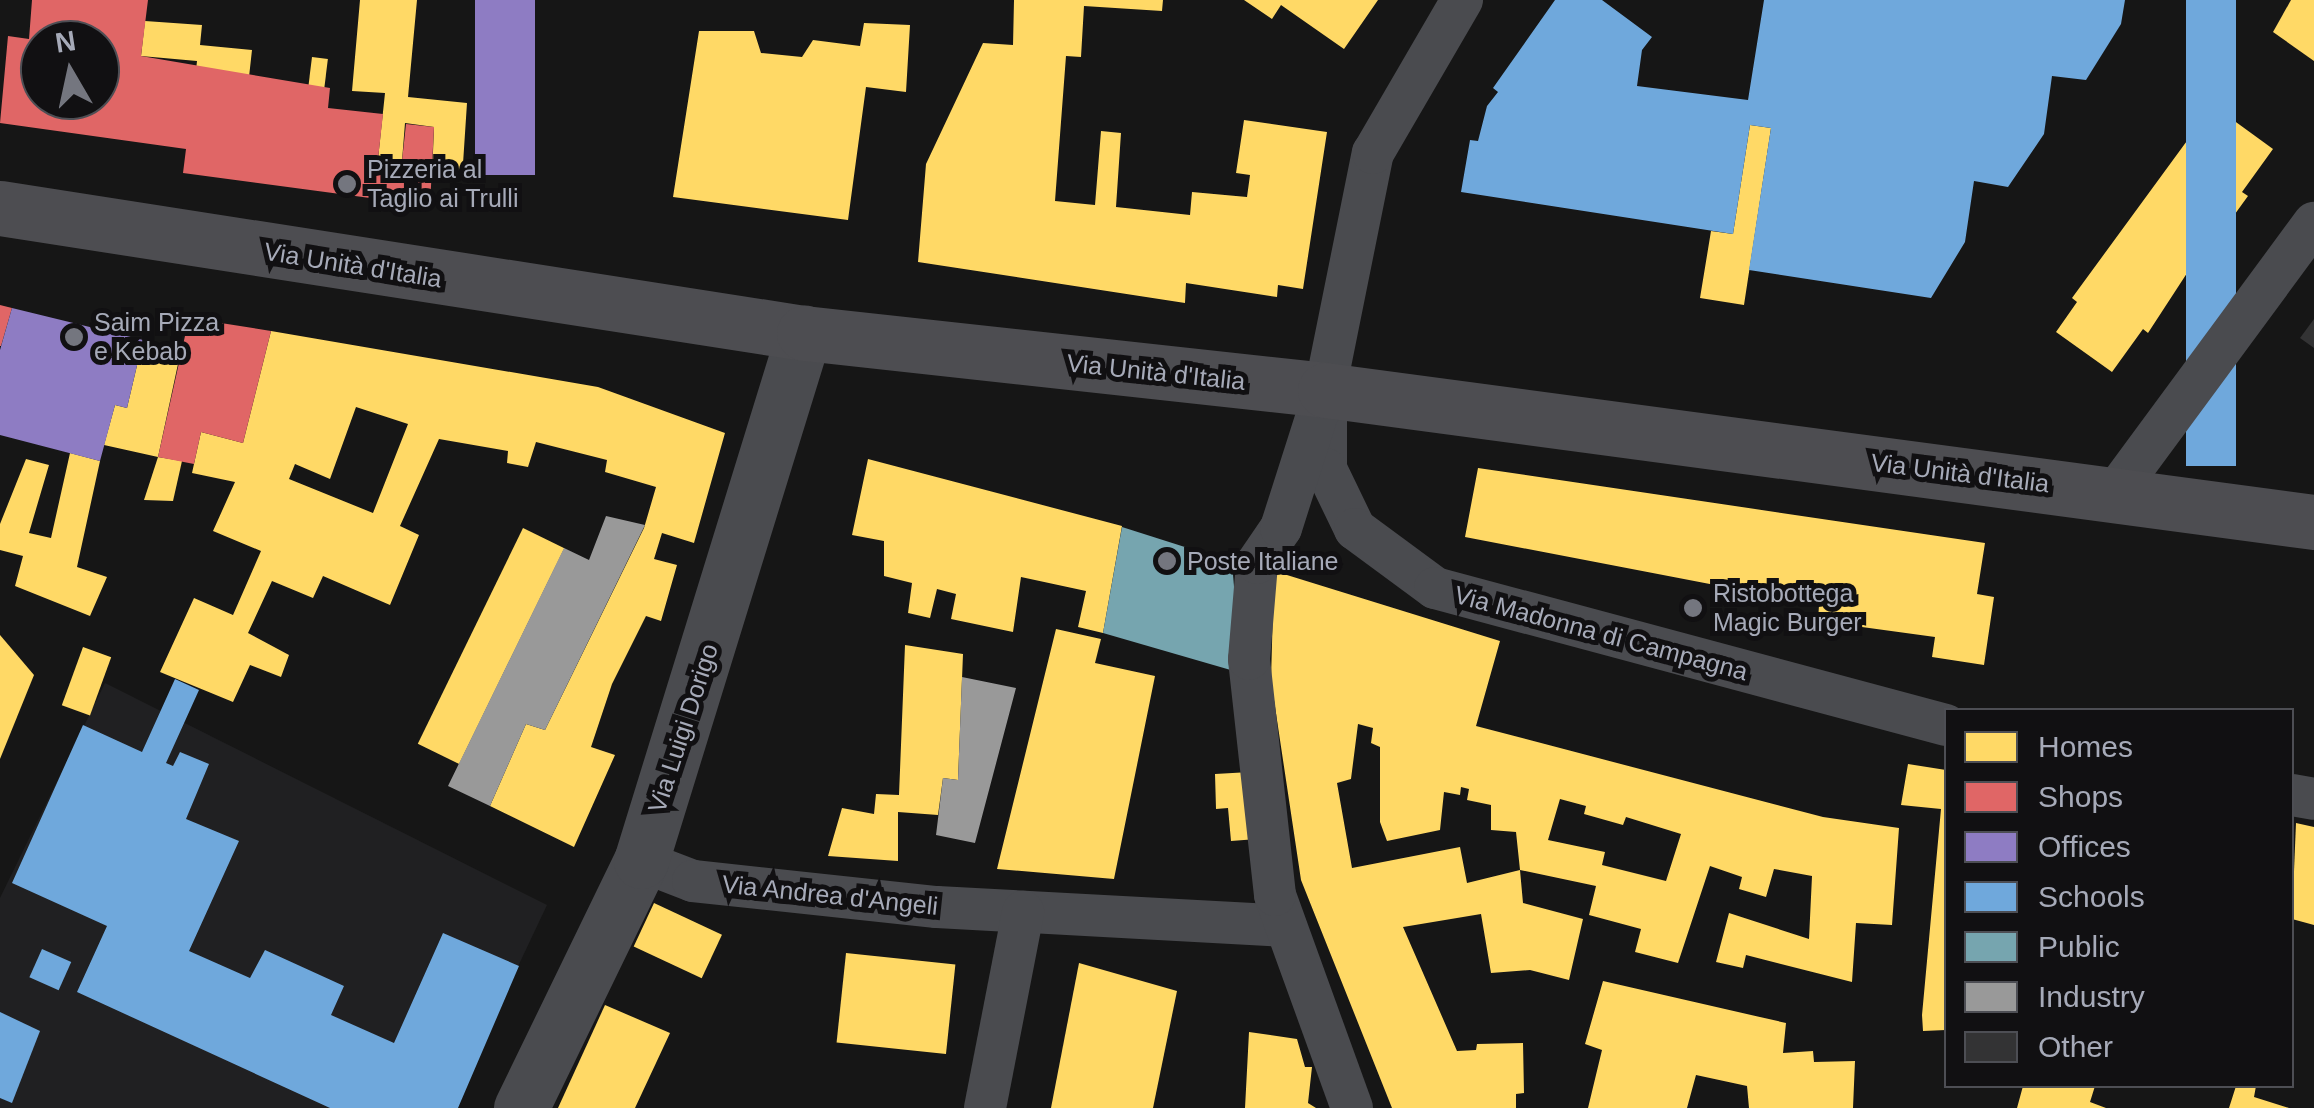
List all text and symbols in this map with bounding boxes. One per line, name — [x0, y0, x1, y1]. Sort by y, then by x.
north arrow — [20, 20, 120, 120]
text: N — [53, 25, 78, 59]
place label: Pizzeria al Taglio ai Trulli — [367, 155, 519, 214]
marker: Pizzeria al Taglio ai Trulli — [336, 173, 358, 195]
street label: Via Unità d'Italia — [262, 236, 444, 294]
place label: Saim Pizza e Kebab — [94, 308, 219, 367]
marker: Saim Pizza e Kebab — [63, 326, 85, 348]
street label: Via Unità d'Italia — [1065, 348, 1247, 396]
street label: Via Unità d'Italia — [1869, 447, 2051, 499]
place label: Poste Italiane — [1187, 546, 1338, 576]
marker: Poste Italiane — [1156, 550, 1178, 572]
street label: Via Madonna di Campagna — [1451, 579, 1751, 687]
place label: Ristobottega Magic Burger — [1713, 579, 1862, 638]
marker: Ristobottega Magic Burger — [1682, 597, 1704, 619]
street label: Via Luigi Dorigo — [642, 640, 724, 816]
legend — [1944, 708, 2294, 1088]
text: Homes — [2038, 730, 2133, 763]
text: Shops — [2038, 780, 2123, 813]
text: Offices — [2038, 830, 2131, 863]
street label: Via Andrea d'Angeli — [720, 869, 940, 921]
text: Schools — [2038, 880, 2145, 913]
text: Public — [2038, 930, 2120, 963]
text: Industry — [2038, 980, 2145, 1013]
text: Other — [2038, 1030, 2113, 1063]

